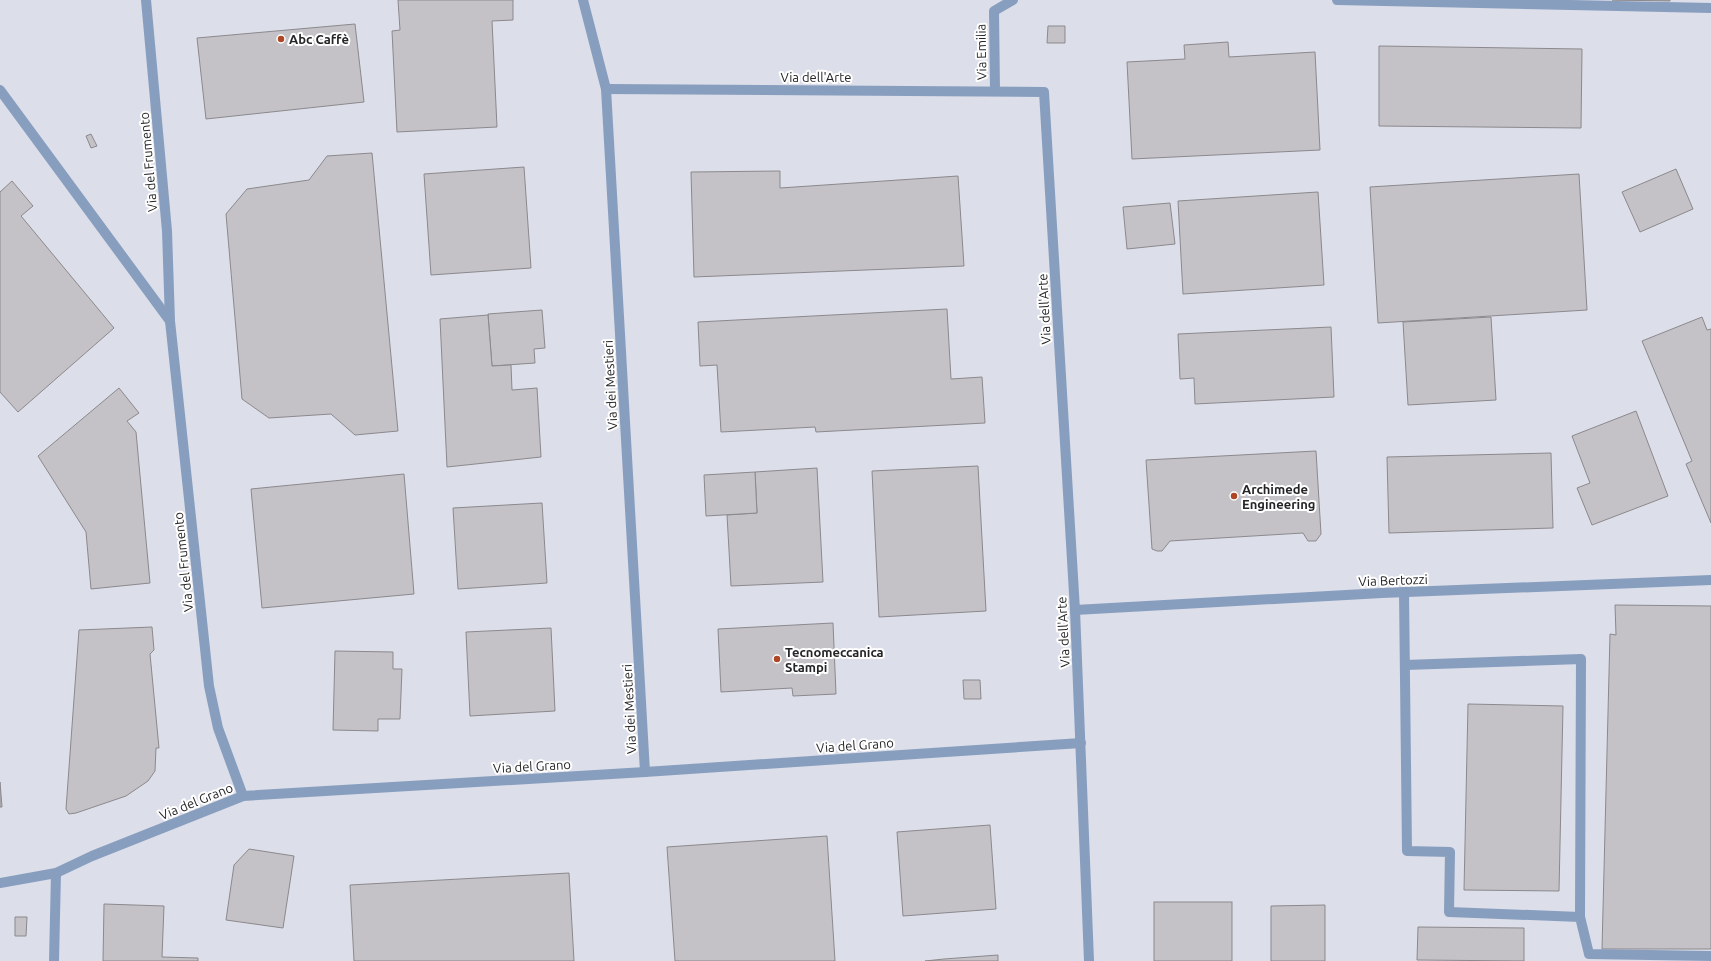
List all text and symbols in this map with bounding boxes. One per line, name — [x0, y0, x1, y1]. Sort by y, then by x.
street label: Via Emilia — [974, 24, 988, 80]
place label: Abc Caffè — [289, 32, 349, 46]
marker: Abc Caffè — [276, 34, 286, 44]
street label: Via dell'Arte — [780, 70, 852, 84]
street label: Via del Frumento — [137, 112, 159, 212]
street label: Via dell'Arte — [1035, 273, 1053, 345]
street label: Via dei Mestieri — [601, 340, 619, 430]
place label: Archimede Engineering — [1242, 482, 1315, 511]
marker: Archimede Engineering — [1229, 491, 1239, 501]
street label: Via del Frumento — [171, 511, 195, 613]
street label: Via Bertozzi — [1358, 572, 1428, 588]
street label: Via dell'Arte — [1054, 596, 1072, 668]
place label: Tecnomeccanica Stampi — [785, 645, 884, 674]
marker: Tecnomeccanica Stampi — [772, 654, 782, 664]
street label: Via dei Mestieri — [620, 664, 638, 754]
street label: Via del Grano — [816, 735, 894, 755]
street label: Via del Grano — [493, 757, 571, 775]
street label: Via del Grano — [157, 780, 235, 822]

